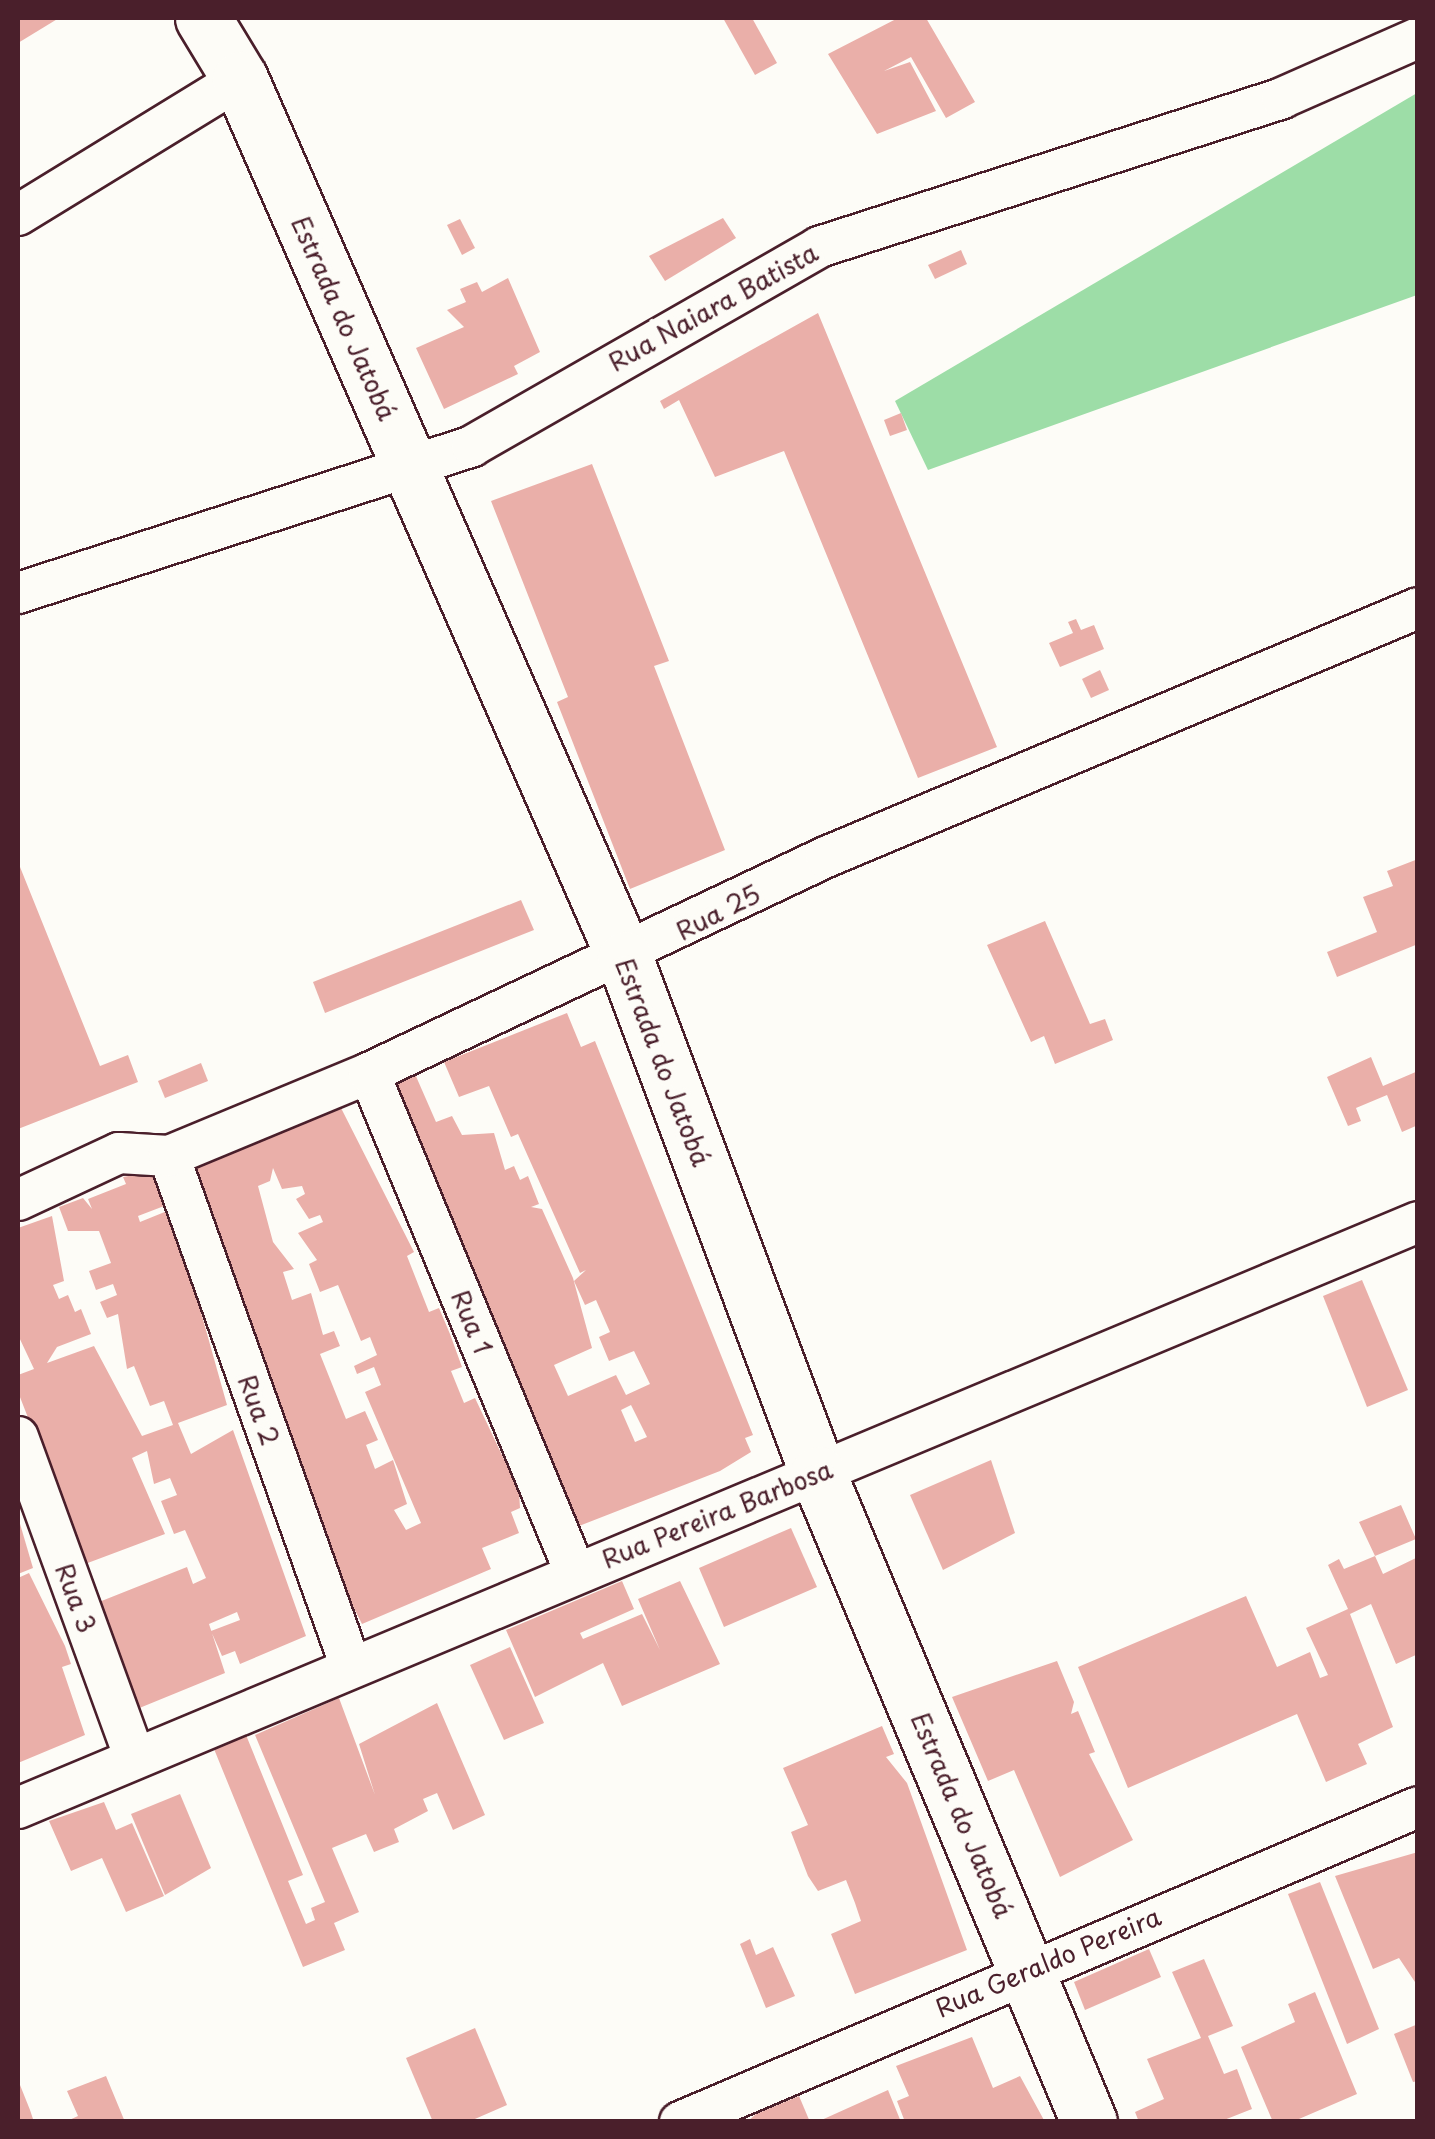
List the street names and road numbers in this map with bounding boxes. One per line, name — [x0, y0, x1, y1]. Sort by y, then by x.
street label: Estrada do Jatobá — [285, 211, 403, 425]
street label: Rua Naiara Batista — [603, 237, 823, 377]
street label: Rua 25 — [671, 878, 765, 946]
street label: Estrada do Jatobá — [610, 954, 716, 1170]
street label: Rua 1 — [445, 1285, 499, 1359]
street label: Rua 2 — [232, 1370, 286, 1450]
street label: Rua Pereira Barbosa — [597, 1454, 837, 1574]
street label: Rua 3 — [49, 1559, 103, 1637]
street label: Estrada do Jatobá — [905, 1708, 1019, 1922]
street label: Rua Geraldo Pereira — [929, 1900, 1167, 2024]

